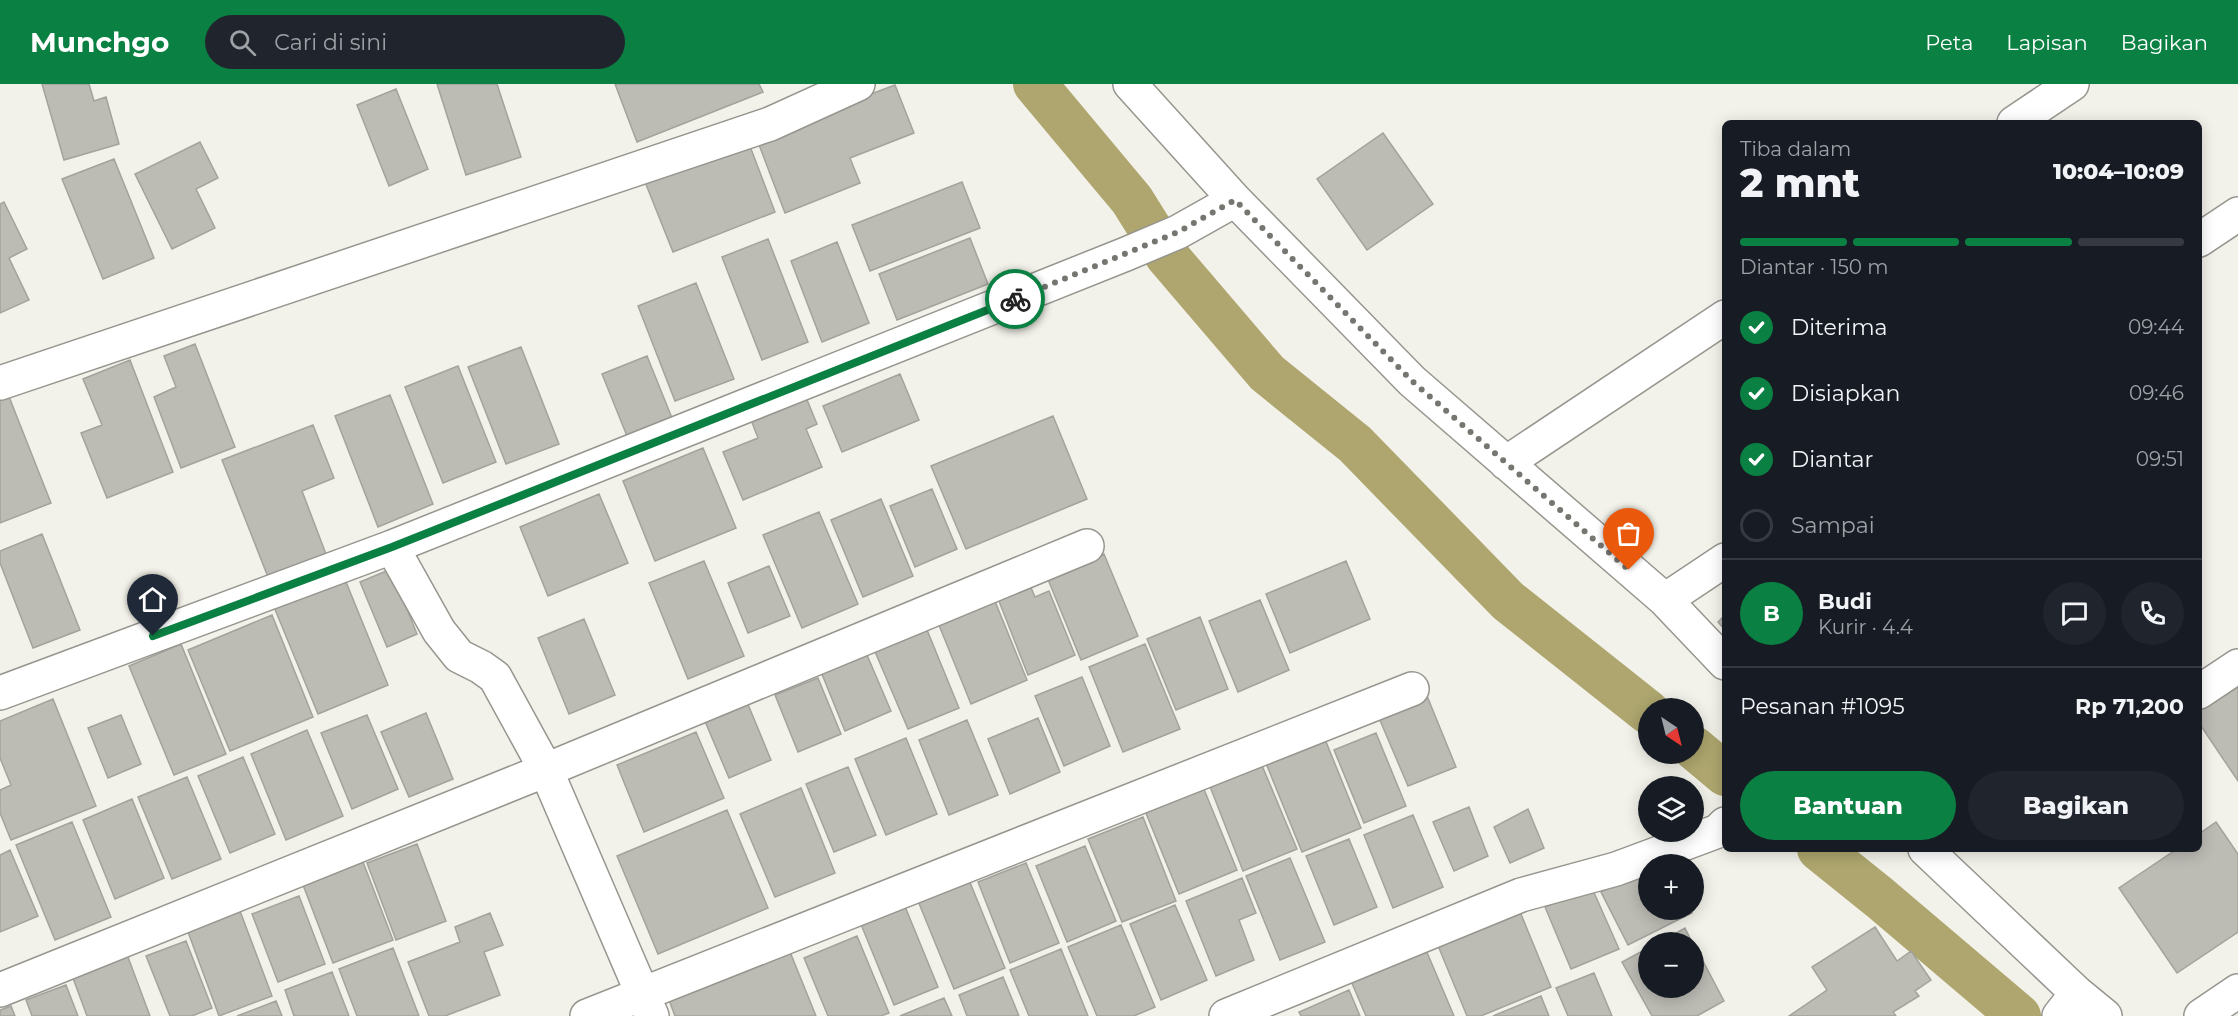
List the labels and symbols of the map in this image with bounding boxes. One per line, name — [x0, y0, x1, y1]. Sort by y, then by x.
courier — [985, 269, 1045, 329]
pin — [1603, 508, 1654, 570]
pin — [127, 574, 178, 636]
north arrow — [1638, 698, 1704, 764]

